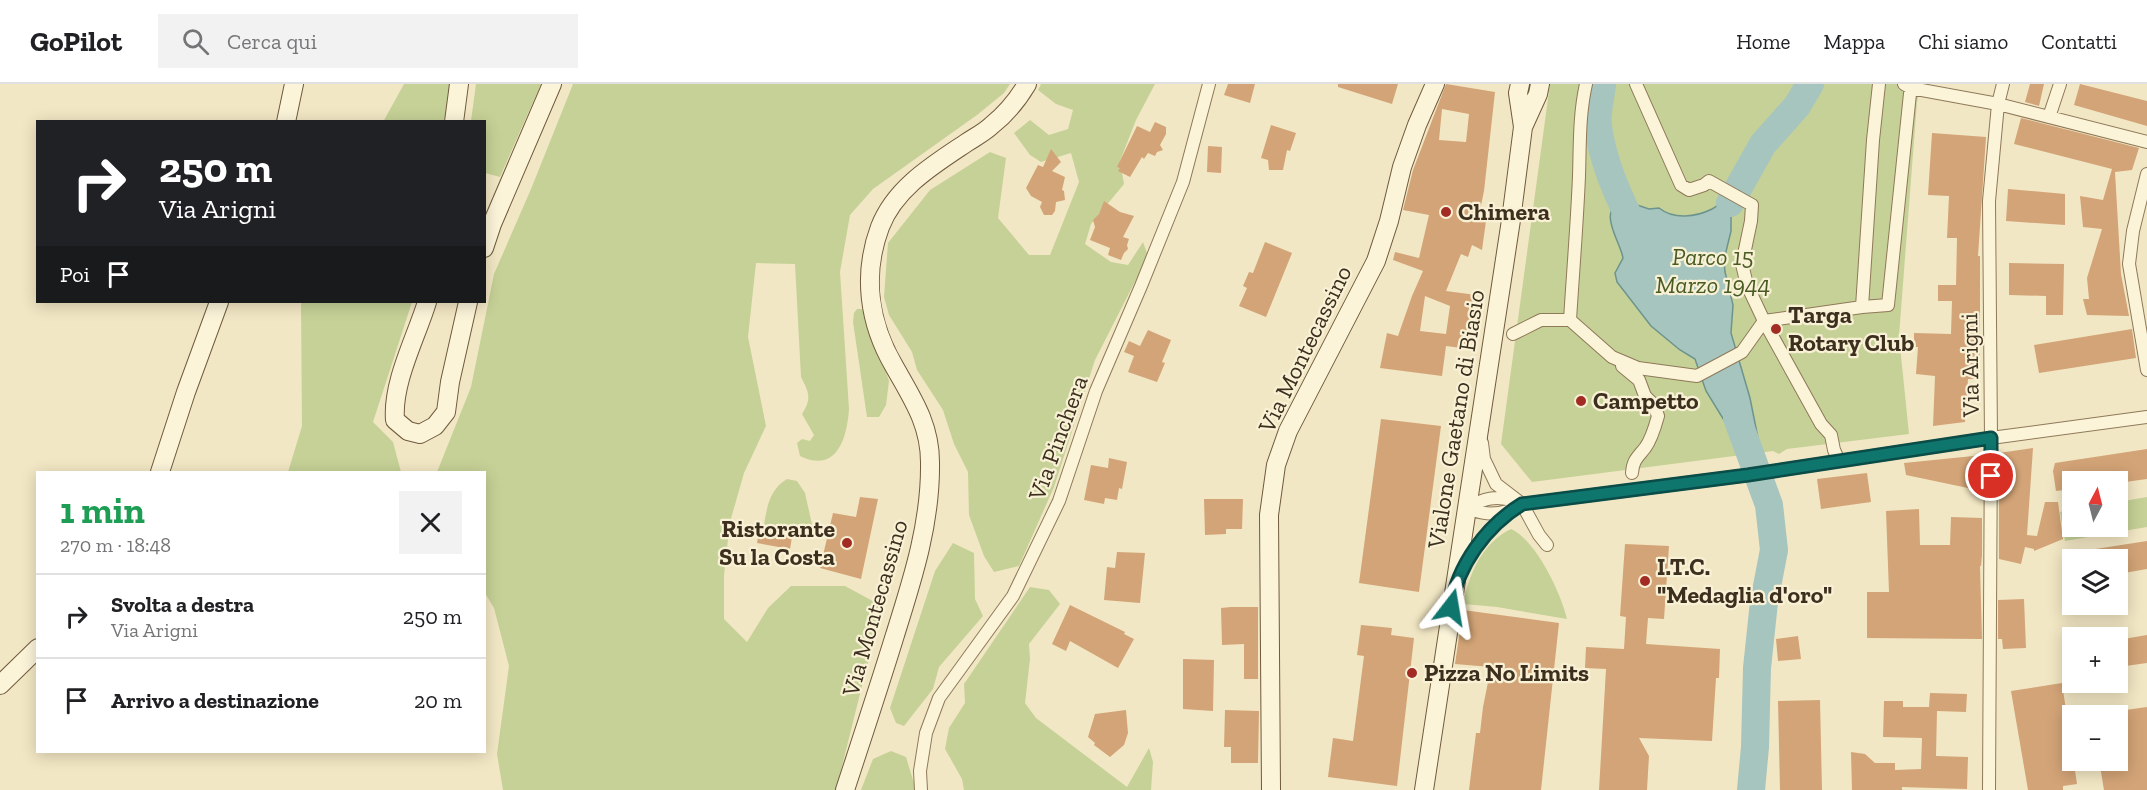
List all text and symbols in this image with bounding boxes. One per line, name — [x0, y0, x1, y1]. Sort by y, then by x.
search box — [158, 14, 578, 68]
text: GoPilot — [30, 25, 122, 58]
icon: search — [179, 25, 212, 58]
text: Cerca qui — [227, 28, 317, 55]
text: Home — [1736, 29, 1790, 54]
text: Mappa — [1823, 29, 1885, 54]
text: Chi siamo — [1918, 29, 2008, 54]
text: Contatti — [2041, 29, 2117, 54]
text: 250 m — [159, 142, 272, 193]
icon: right — [60, 144, 138, 222]
text: Via Arigni — [159, 193, 276, 225]
place label: Chimera — [1458, 197, 1550, 226]
marker: Chimera — [1439, 205, 1453, 219]
park label: Parco 15 Marzo 1944 — [1656, 242, 1770, 299]
icon: arrive — [102, 258, 135, 291]
text: Poi — [60, 261, 90, 288]
street label: Via Montecassino — [1251, 261, 1358, 438]
street label: Vialone Gaetano di Biasio — [1421, 287, 1490, 551]
place label: Targa Rotary Club — [1788, 300, 1914, 357]
street label: Via Arigni — [1954, 312, 1985, 418]
marker: Targa Rotary Club — [1769, 322, 1783, 336]
street label: Via Pinchera — [1021, 371, 1094, 505]
place label: Campetto — [1593, 386, 1699, 415]
marker: Campetto — [1574, 394, 1588, 408]
pin — [1965, 450, 2016, 501]
icon: arrive — [1974, 459, 2007, 492]
north arrow — [2062, 471, 2128, 537]
map controls — [2062, 471, 2128, 771]
text: 1 min — [60, 489, 145, 532]
button: close — [399, 491, 462, 554]
place label: Ristorante Su la Costa — [719, 514, 835, 571]
street label: Via Montecassino — [835, 516, 914, 700]
text: 270 m · 18:48 — [60, 533, 171, 557]
marker: Ristorante Su la Costa — [840, 536, 854, 550]
button: layers — [2062, 549, 2128, 615]
place label: I.T.C. "Medaglia d'oro" — [1657, 552, 1832, 609]
marker: I.T.C. "Medaglia d'oro" — [1638, 574, 1652, 588]
position arrow — [1419, 575, 1483, 639]
text: Svolta a destra — [111, 591, 254, 618]
icon: right — [60, 600, 93, 633]
text: 250 m — [403, 603, 462, 630]
text: Via Arigni — [111, 618, 198, 642]
button: + — [2062, 627, 2128, 693]
place label: Pizza No Limits — [1424, 658, 1589, 687]
marker: Pizza No Limits — [1405, 666, 1419, 680]
icon: arrive — [60, 684, 93, 717]
text: Arrivo a destinazione — [111, 687, 319, 714]
text: 20 m — [414, 687, 462, 714]
button: − — [2062, 705, 2128, 771]

